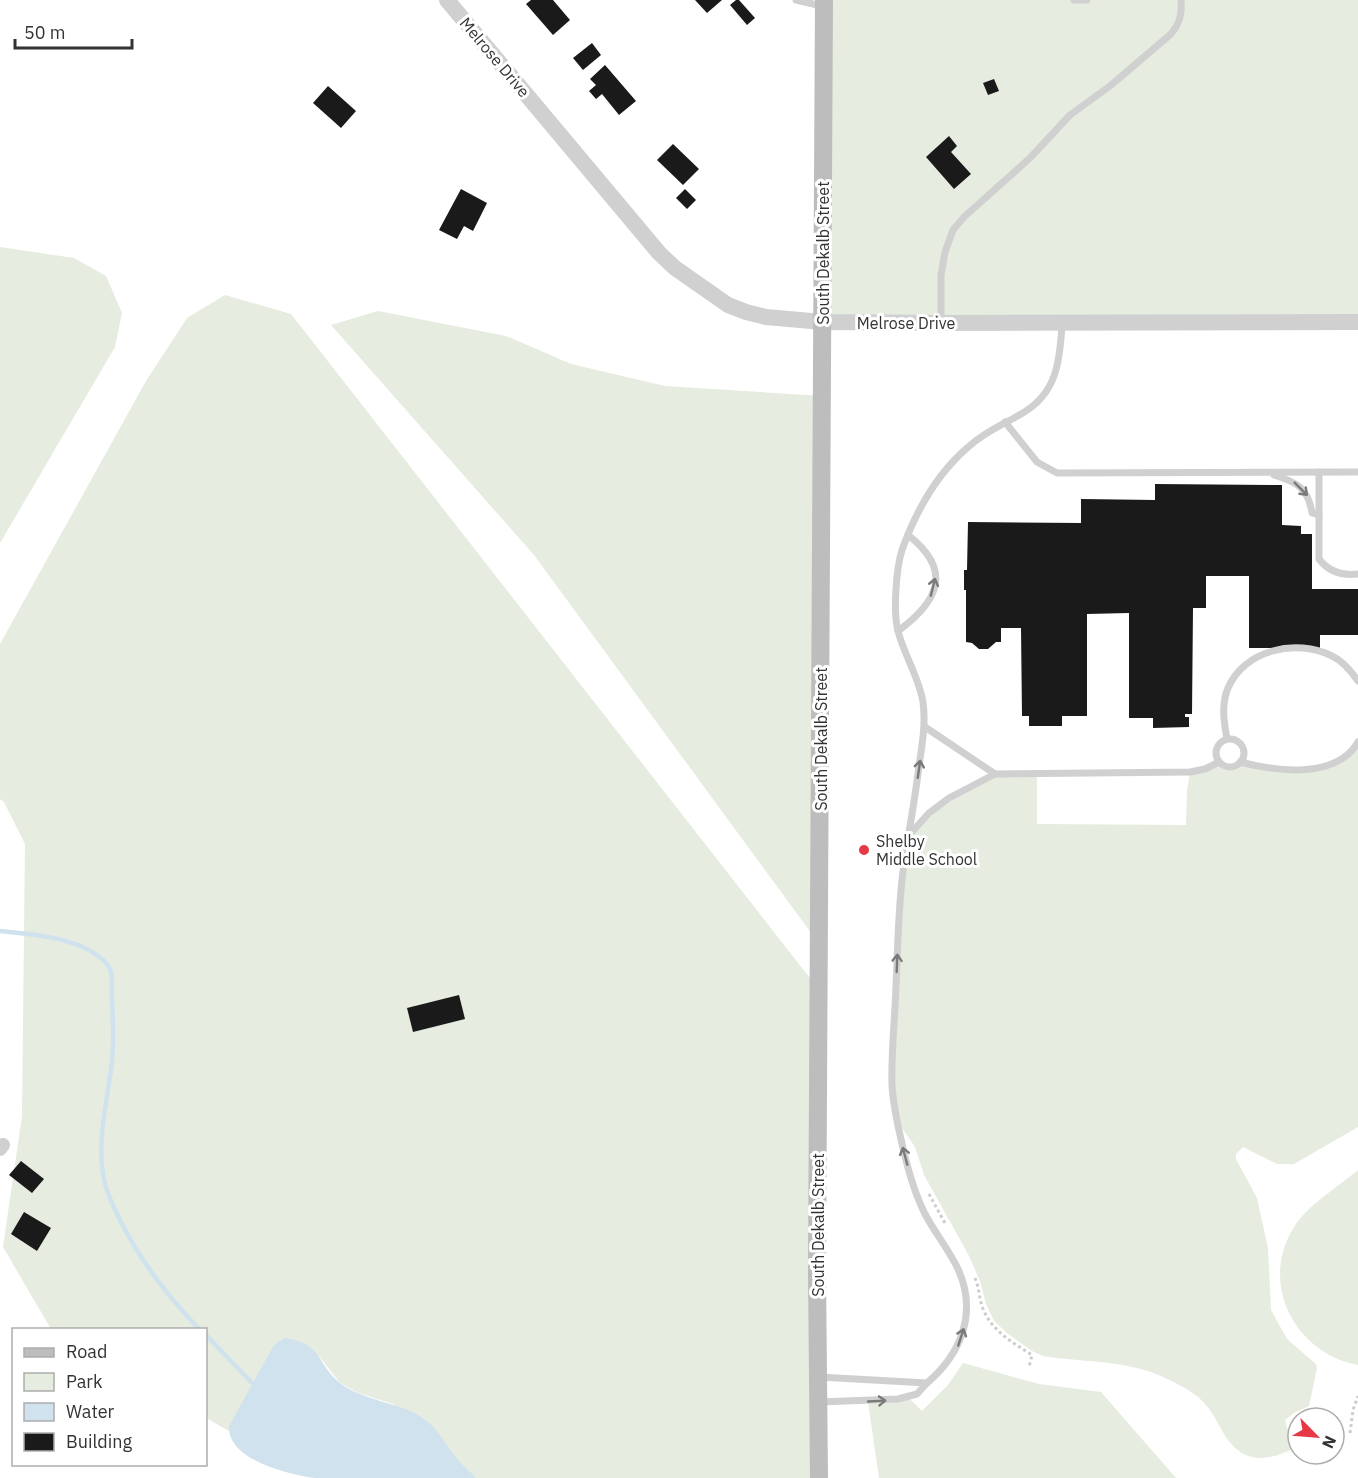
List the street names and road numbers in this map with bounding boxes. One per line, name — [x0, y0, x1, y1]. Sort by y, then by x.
street label: Melrose Drive — [456, 13, 534, 101]
street label: South Dekalb Street — [813, 181, 833, 325]
street label: Melrose Drive — [857, 313, 955, 333]
street label: South Dekalb Street — [811, 667, 831, 811]
street label: South Dekalb Street — [808, 1153, 828, 1297]

